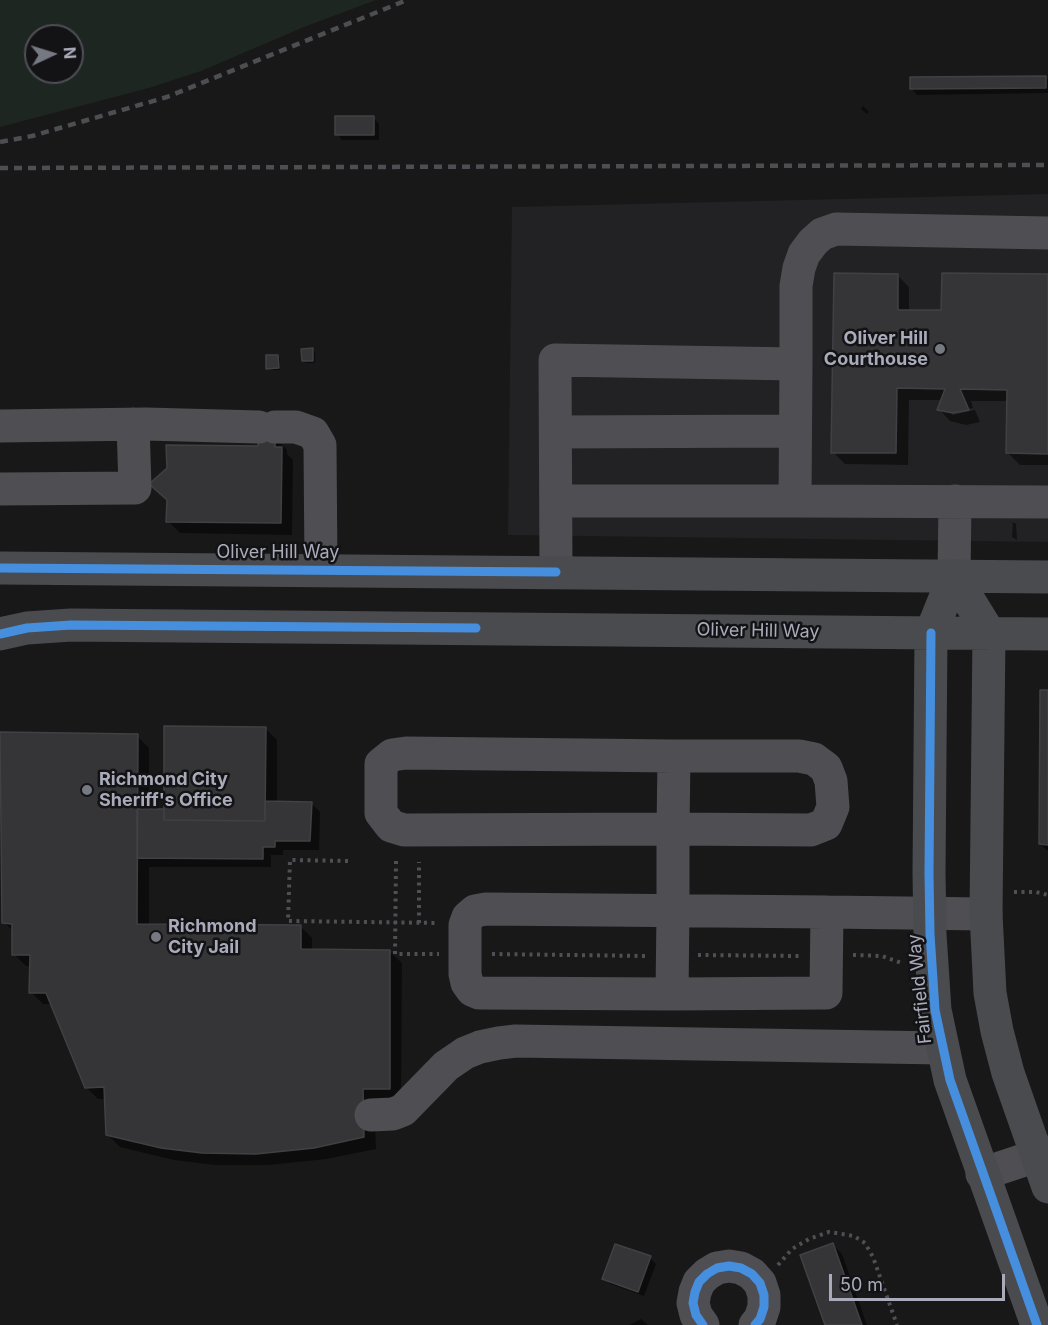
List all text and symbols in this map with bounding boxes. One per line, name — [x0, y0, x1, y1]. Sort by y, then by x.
north arrow — [24, 24, 84, 84]
text: N — [60, 46, 80, 60]
place label: Oliver Hill Courthouse — [824, 328, 928, 370]
marker: Oliver Hill Courthouse — [933, 342, 947, 356]
street label: Oliver Hill Way — [217, 542, 339, 564]
street label: Oliver Hill Way — [696, 619, 820, 643]
place label: Richmond City Sheriff's Office — [99, 769, 233, 812]
marker: Richmond City Sheriff's Office — [80, 783, 94, 797]
place label: Richmond City Jail — [168, 916, 257, 958]
marker: Richmond City Jail — [149, 930, 163, 944]
street label: Fairfield Way — [903, 933, 937, 1045]
scale bar — [832, 1262, 1008, 1300]
text: 50 m — [840, 1274, 883, 1295]

